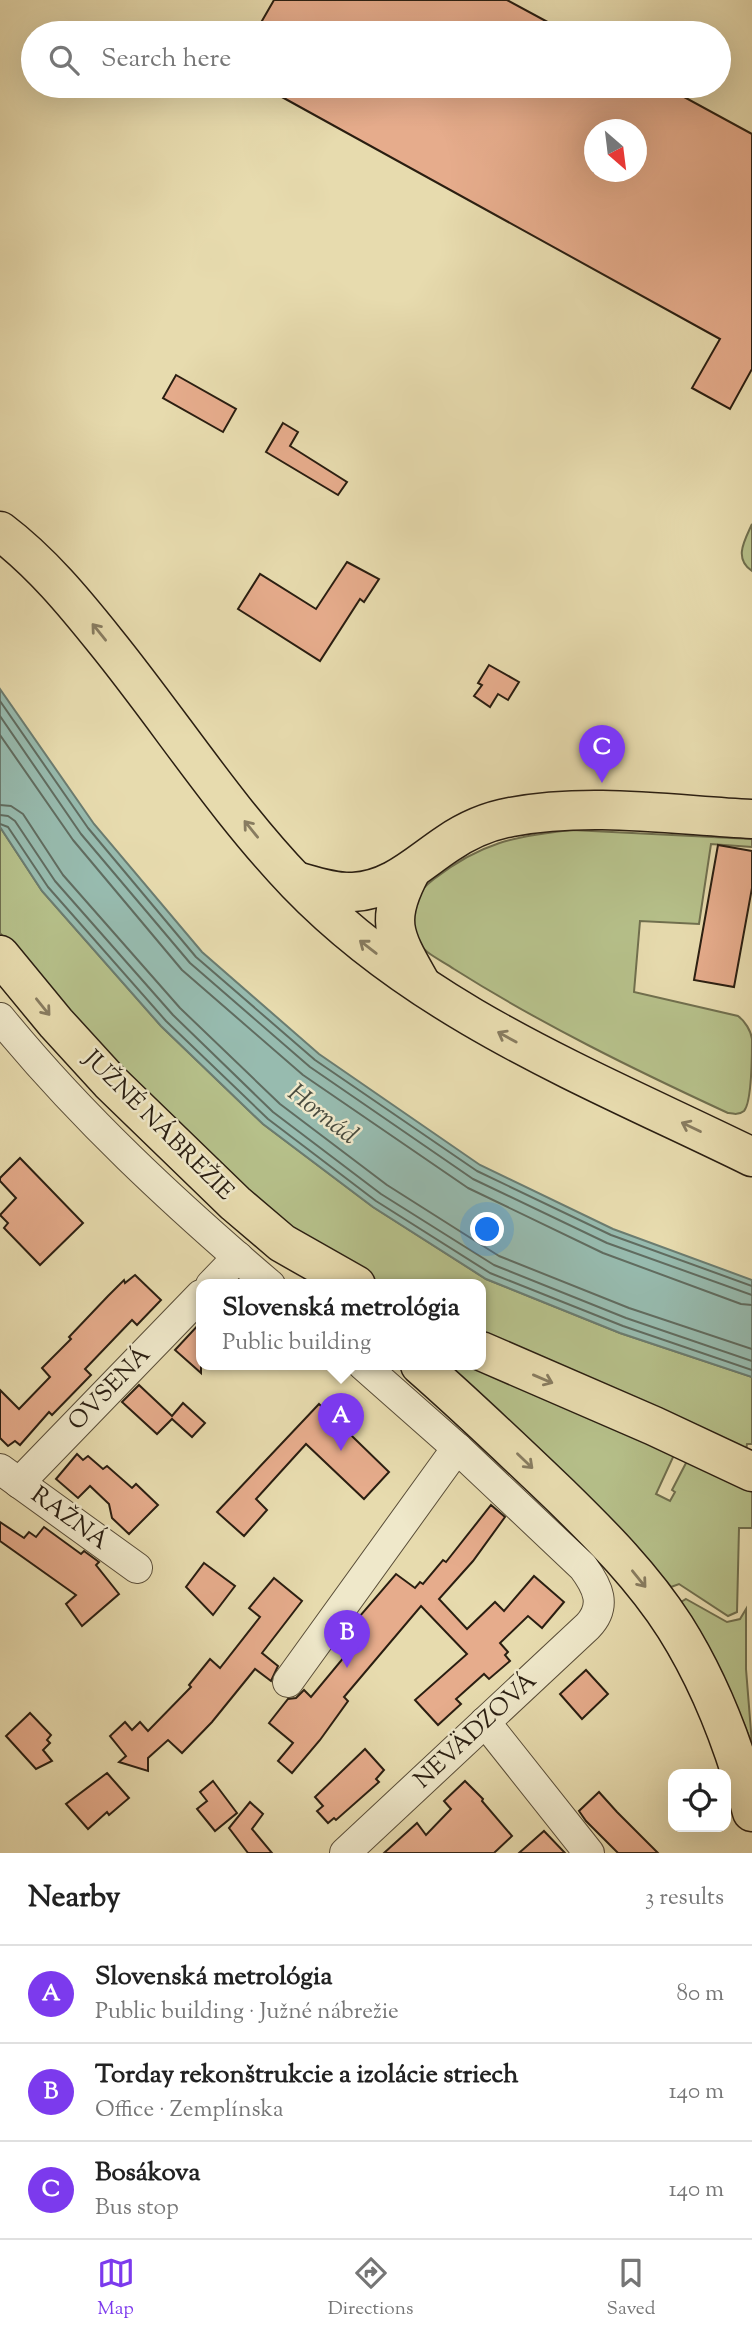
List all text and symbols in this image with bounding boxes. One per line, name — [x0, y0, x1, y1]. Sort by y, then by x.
search box — [21, 21, 731, 98]
icon: search — [45, 41, 83, 79]
text: Search here — [101, 41, 231, 78]
north arrow — [584, 119, 647, 182]
one-way arrow — [91, 624, 107, 642]
pin: C — [579, 725, 625, 783]
one-way arrow — [244, 821, 259, 839]
one-way arrow — [359, 940, 377, 955]
one-way arrow — [36, 998, 51, 1016]
one-way arrow — [497, 1030, 518, 1043]
street label: JUŽNÉ NÁBREŽIE — [74, 1042, 241, 1209]
water label: Hornád — [279, 1076, 365, 1154]
one-way arrow — [680, 1120, 701, 1133]
your location — [470, 1212, 504, 1246]
popup — [196, 1279, 486, 1370]
text: Slovenská metrológia — [222, 1290, 460, 1327]
text: Public building — [222, 1327, 371, 1360]
street label: OVSENÁ — [61, 1339, 159, 1439]
one-way arrow — [532, 1373, 554, 1386]
pin: A — [318, 1393, 364, 1451]
one-way arrow — [516, 1452, 533, 1469]
street label: RAŽNÁ — [23, 1479, 115, 1559]
one-way arrow — [632, 1570, 647, 1588]
pin: B — [324, 1610, 370, 1668]
street label: NEVÄDZOVÁ — [407, 1665, 545, 1797]
map controls — [668, 1769, 731, 1832]
button: locate — [668, 1769, 731, 1832]
text: Nearby — [28, 1877, 120, 1920]
text: 3 results — [645, 1882, 724, 1915]
text: Slovenská metrológia — [95, 1959, 332, 1996]
text: A — [42, 1978, 60, 2011]
text: 80 m — [676, 1978, 724, 2011]
text: Public building · Južné nábrežie — [95, 1996, 399, 2029]
text: Torday rekonštrukcie a izolácie striech — [95, 2057, 518, 2094]
text: B — [44, 2076, 58, 2109]
text: 140 m — [669, 2076, 724, 2109]
text: Office · Zemplínska — [95, 2094, 284, 2127]
text: Bosákova — [95, 2155, 201, 2192]
text: C — [42, 2174, 60, 2207]
text: 140 m — [669, 2174, 724, 2207]
text: Bus stop — [95, 2192, 179, 2225]
tab: Map — [97, 2254, 135, 2323]
tab: Directions — [328, 2254, 413, 2323]
tab: Saved — [607, 2254, 655, 2323]

